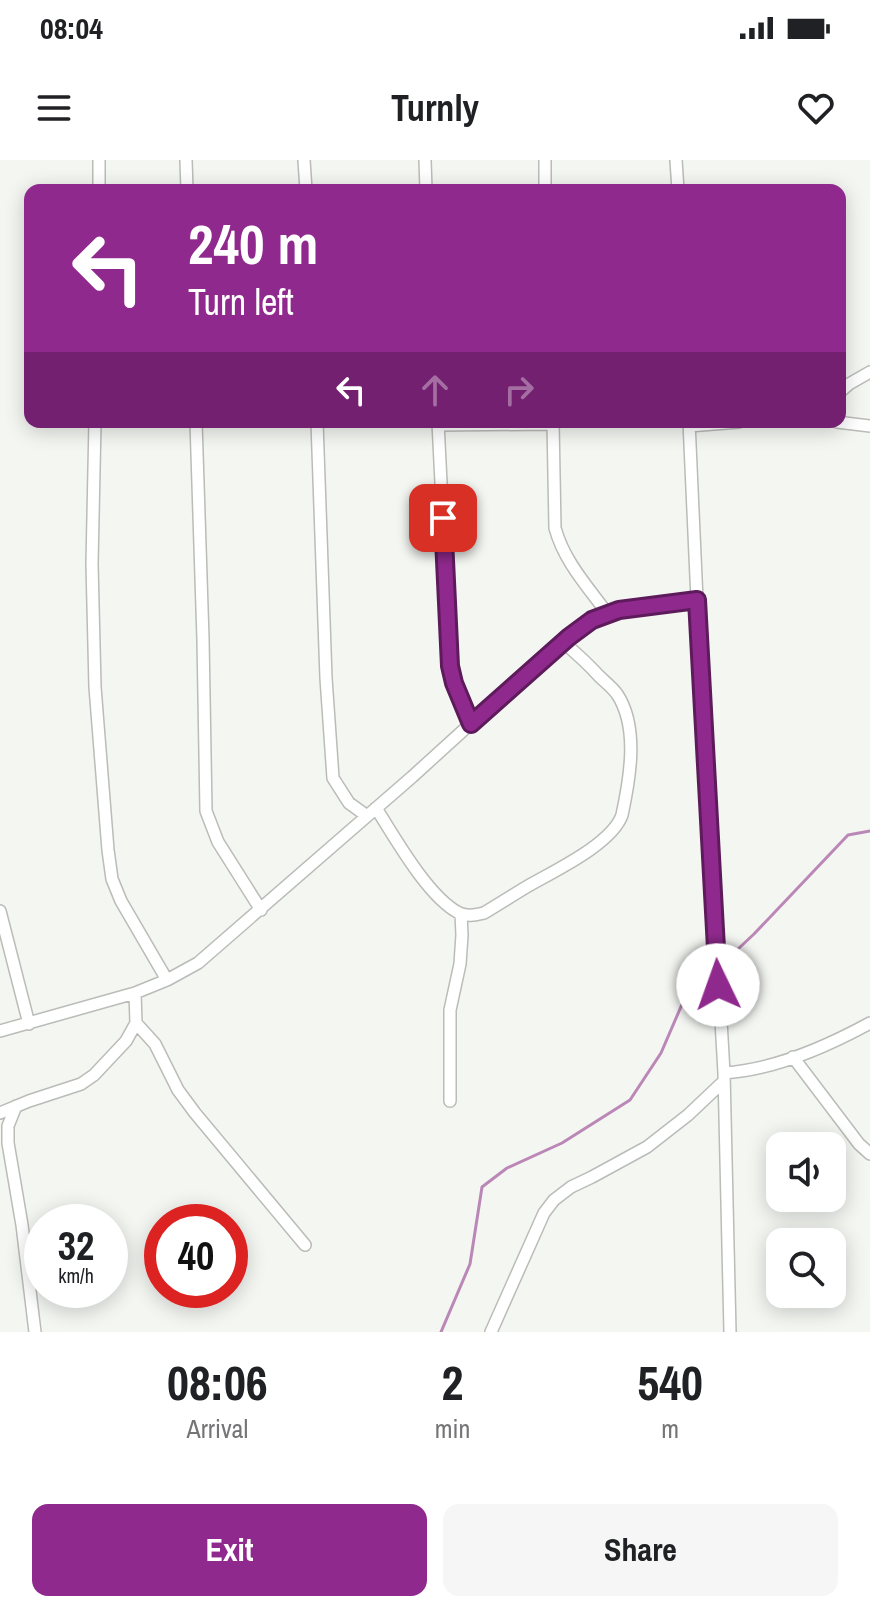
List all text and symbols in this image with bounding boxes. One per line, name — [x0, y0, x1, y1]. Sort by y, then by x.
text: 08:04 — [40, 8, 103, 48]
text: Turnly — [391, 84, 479, 132]
icon: menu — [32, 86, 76, 130]
icon: heart — [794, 86, 838, 130]
text: 240 m — [188, 206, 318, 281]
icon: left — [56, 216, 160, 320]
text: Turn left — [188, 278, 294, 326]
icon: left — [329, 368, 373, 412]
icon: ahead — [413, 368, 457, 412]
icon: right — [497, 368, 541, 412]
pin — [409, 484, 477, 552]
icon: arrive — [421, 496, 465, 540]
position arrow — [676, 943, 760, 1027]
map controls — [766, 1132, 846, 1308]
button: sound — [766, 1132, 846, 1212]
speed limit sign: 40 — [144, 1204, 248, 1308]
text: 32 — [58, 1219, 94, 1272]
button: search — [766, 1228, 846, 1308]
text: km/h — [58, 1262, 94, 1289]
text: 08:06 — [167, 1350, 268, 1415]
text: 2 — [442, 1350, 463, 1415]
text: 540 — [637, 1350, 703, 1415]
text: Arrival — [187, 1411, 248, 1446]
text: min — [435, 1411, 470, 1446]
text: m — [661, 1411, 679, 1446]
button: Exit — [32, 1504, 427, 1596]
button: Share — [443, 1504, 838, 1596]

